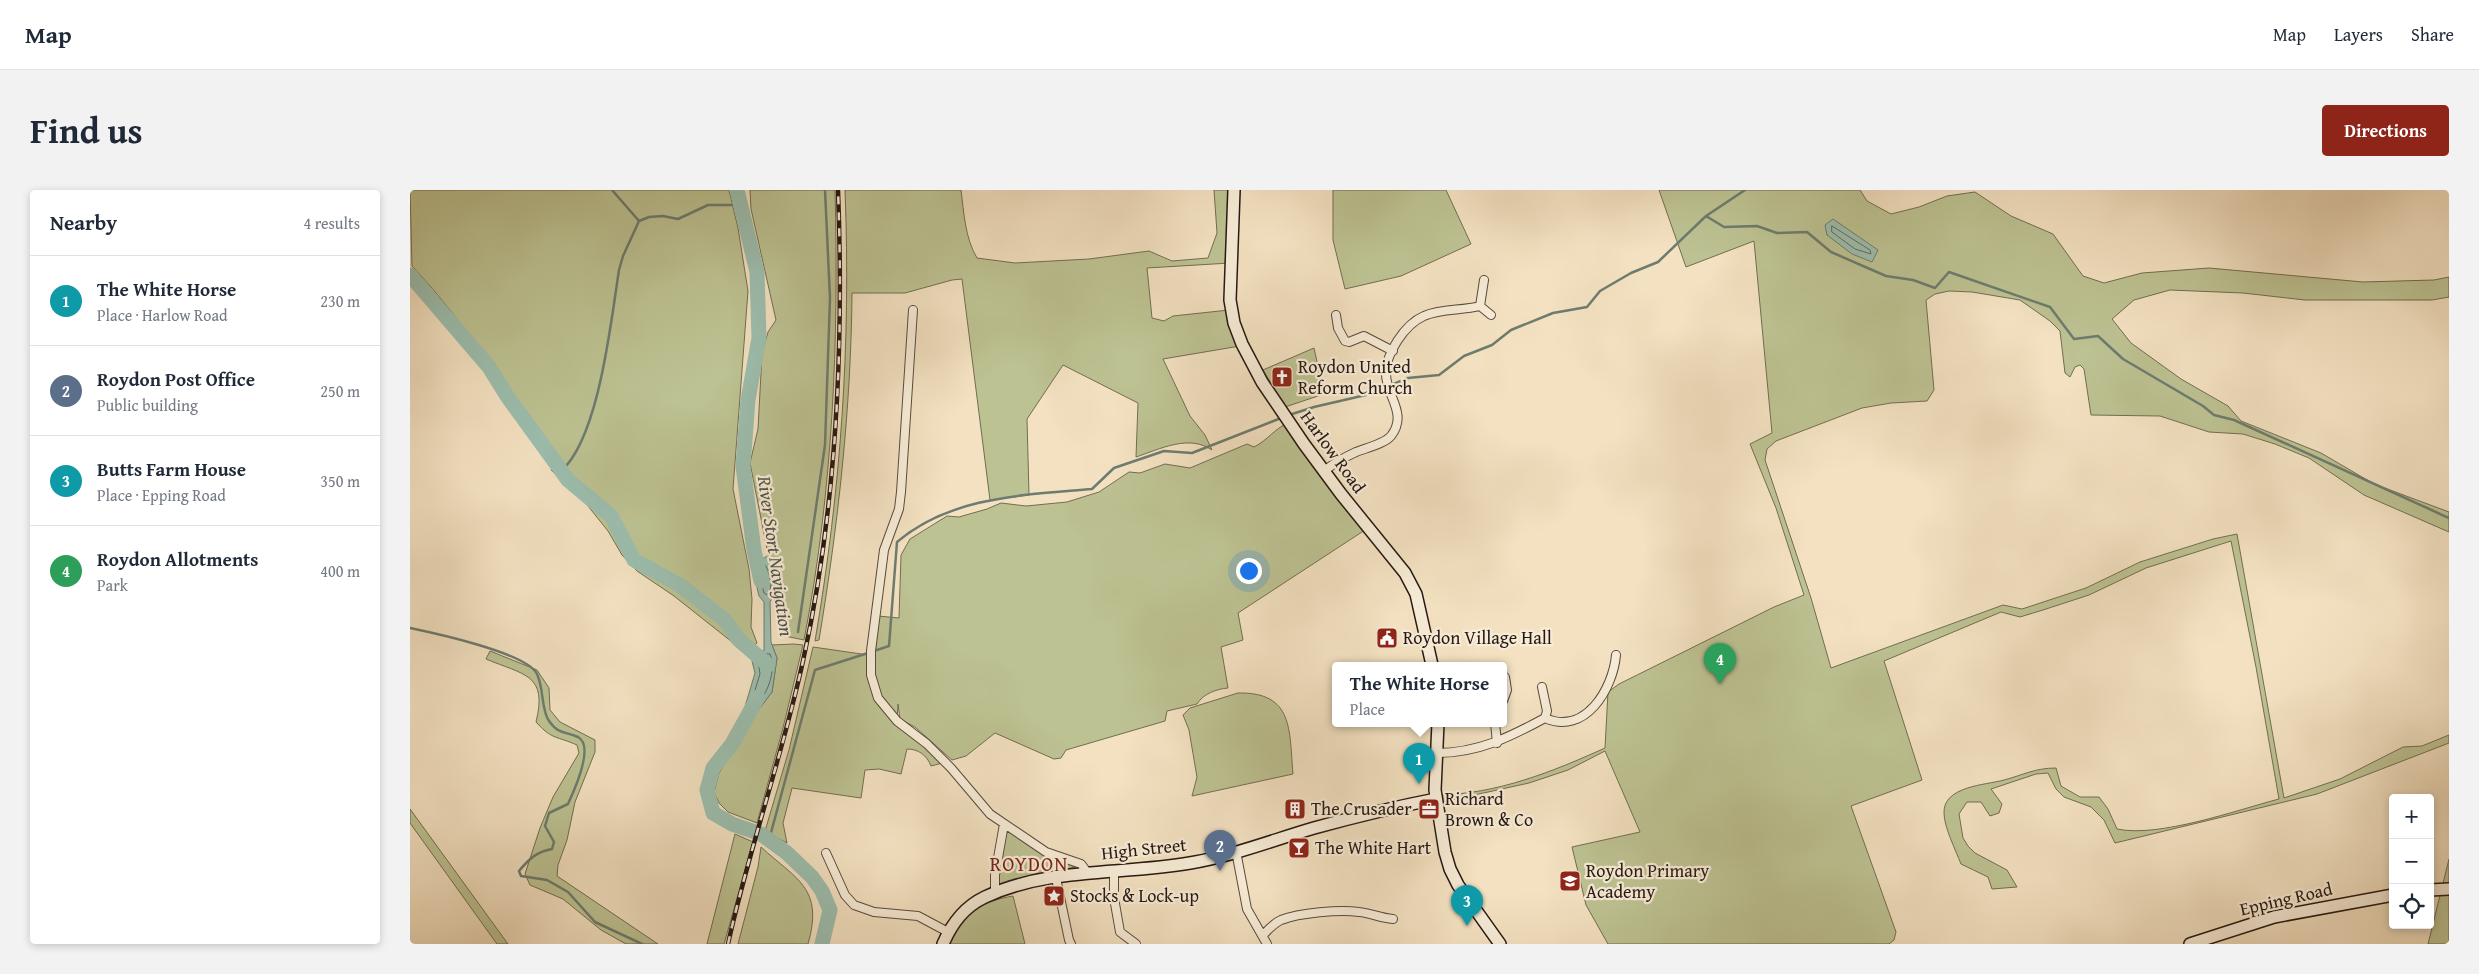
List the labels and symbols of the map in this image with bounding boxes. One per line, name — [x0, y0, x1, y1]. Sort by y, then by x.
place label: Roydon United Reform Church — [1298, 353, 1412, 401]
church icon: Roydon United Reform Church — [1270, 365, 1294, 389]
street label: Harlow Road — [1294, 405, 1373, 499]
water label: River Stort Navigation — [751, 473, 801, 638]
your location — [1236, 558, 1262, 584]
place label: Roydon Village Hall — [1403, 624, 1552, 651]
public building icon: Roydon Village Hall — [1375, 626, 1399, 650]
pin: 4 — [1704, 643, 1736, 684]
pin: 1 — [1403, 743, 1435, 784]
place label: Richard Brown & Co — [1445, 785, 1533, 833]
place label: The Crusader — [1311, 795, 1412, 822]
building icon: The Crusader — [1283, 797, 1307, 821]
office icon: Richard Brown & Co — [1417, 797, 1441, 821]
pin: 2 — [1204, 830, 1236, 871]
street label: High Street — [1100, 831, 1189, 866]
place label: The White Hart — [1315, 834, 1432, 861]
bar icon: The White Hart — [1287, 836, 1311, 860]
district label: ROYDON — [990, 849, 1068, 878]
place label: Roydon Primary Academy — [1586, 857, 1709, 905]
school or university icon: Roydon Primary Academy — [1558, 869, 1582, 893]
street label: Epping Road — [2237, 875, 2335, 922]
place label: Stocks & Lock-up — [1070, 882, 1199, 909]
place icon: Stocks & Lock-up — [1042, 884, 1066, 908]
pin: 3 — [1451, 885, 1483, 926]

